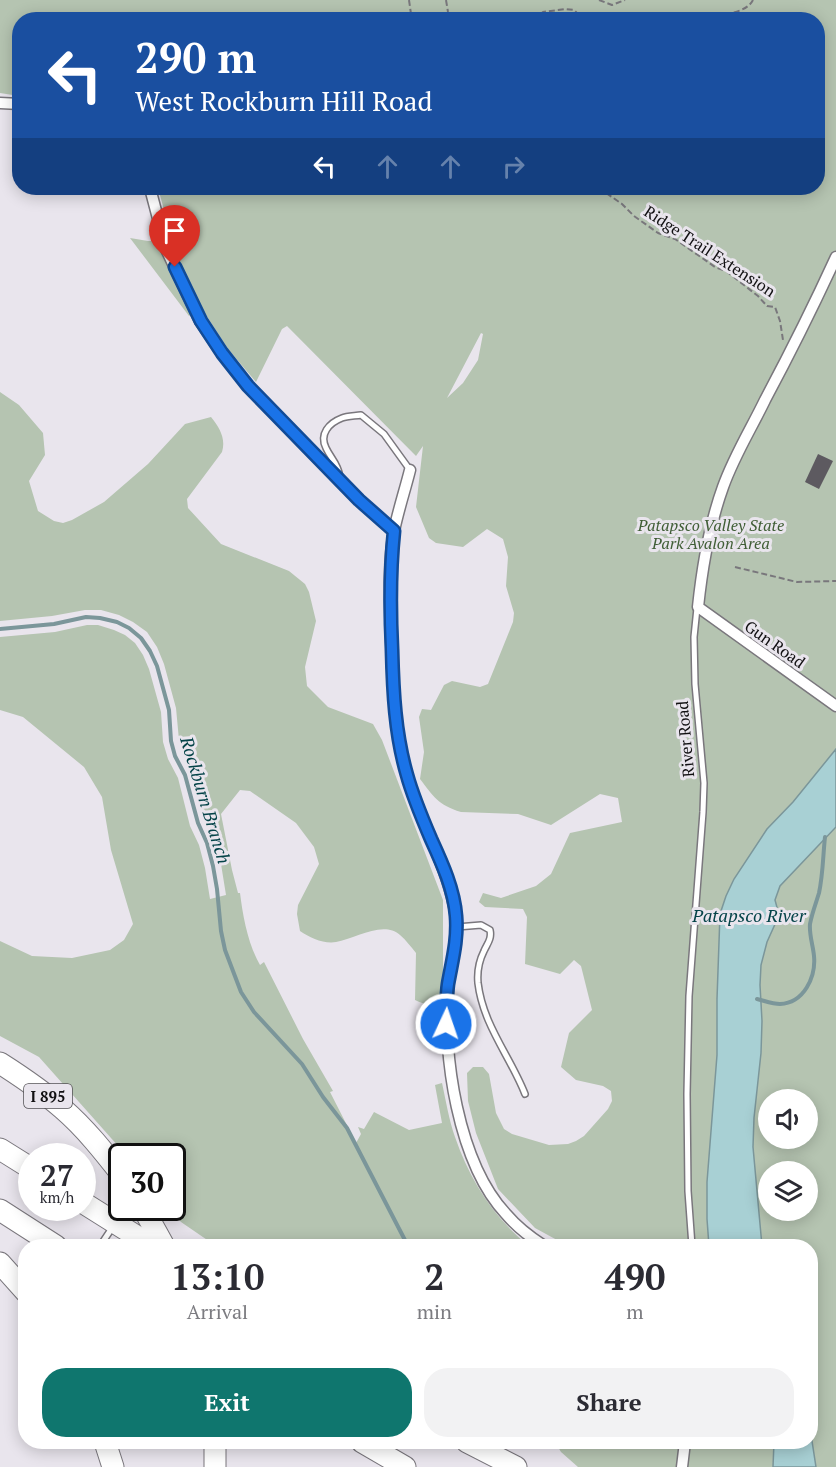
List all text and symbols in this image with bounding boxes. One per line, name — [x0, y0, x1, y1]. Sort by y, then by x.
text: 290 m — [135, 29, 256, 85]
icon: left — [36, 36, 114, 114]
text: West Rockburn Hill Road — [135, 83, 432, 119]
icon: left — [308, 150, 341, 183]
icon: ahead — [371, 150, 404, 183]
icon: ahead — [434, 150, 467, 183]
icon: right — [497, 150, 530, 183]
street label: Ridge Trail Extension — [640, 200, 780, 302]
pin — [149, 205, 200, 267]
icon: arrive — [158, 214, 191, 247]
park label: Patapsco Valley State Park Avalon Area — [637, 514, 784, 554]
street label: Gun Road — [740, 615, 810, 673]
street label: River Road — [671, 700, 699, 778]
water label: Rockburn Branch — [175, 732, 237, 867]
water label: Patapsco River — [691, 903, 807, 927]
position arrow — [414, 992, 478, 1056]
road number: I 895 — [24, 1084, 72, 1108]
map controls — [758, 1089, 818, 1221]
button: sound — [758, 1089, 818, 1149]
speed limit sign: 30 — [108, 1143, 186, 1221]
text: 27 — [40, 1155, 74, 1195]
button: layers — [758, 1161, 818, 1221]
text: km/h — [40, 1187, 74, 1207]
text: 13:10 — [171, 1253, 264, 1300]
text: 2 — [424, 1253, 445, 1300]
text: 490 — [604, 1253, 665, 1300]
text: Arrival — [187, 1298, 248, 1325]
text: min — [417, 1298, 452, 1325]
text: m — [626, 1298, 644, 1325]
button: Exit — [42, 1368, 412, 1437]
button: Share — [424, 1368, 794, 1437]

